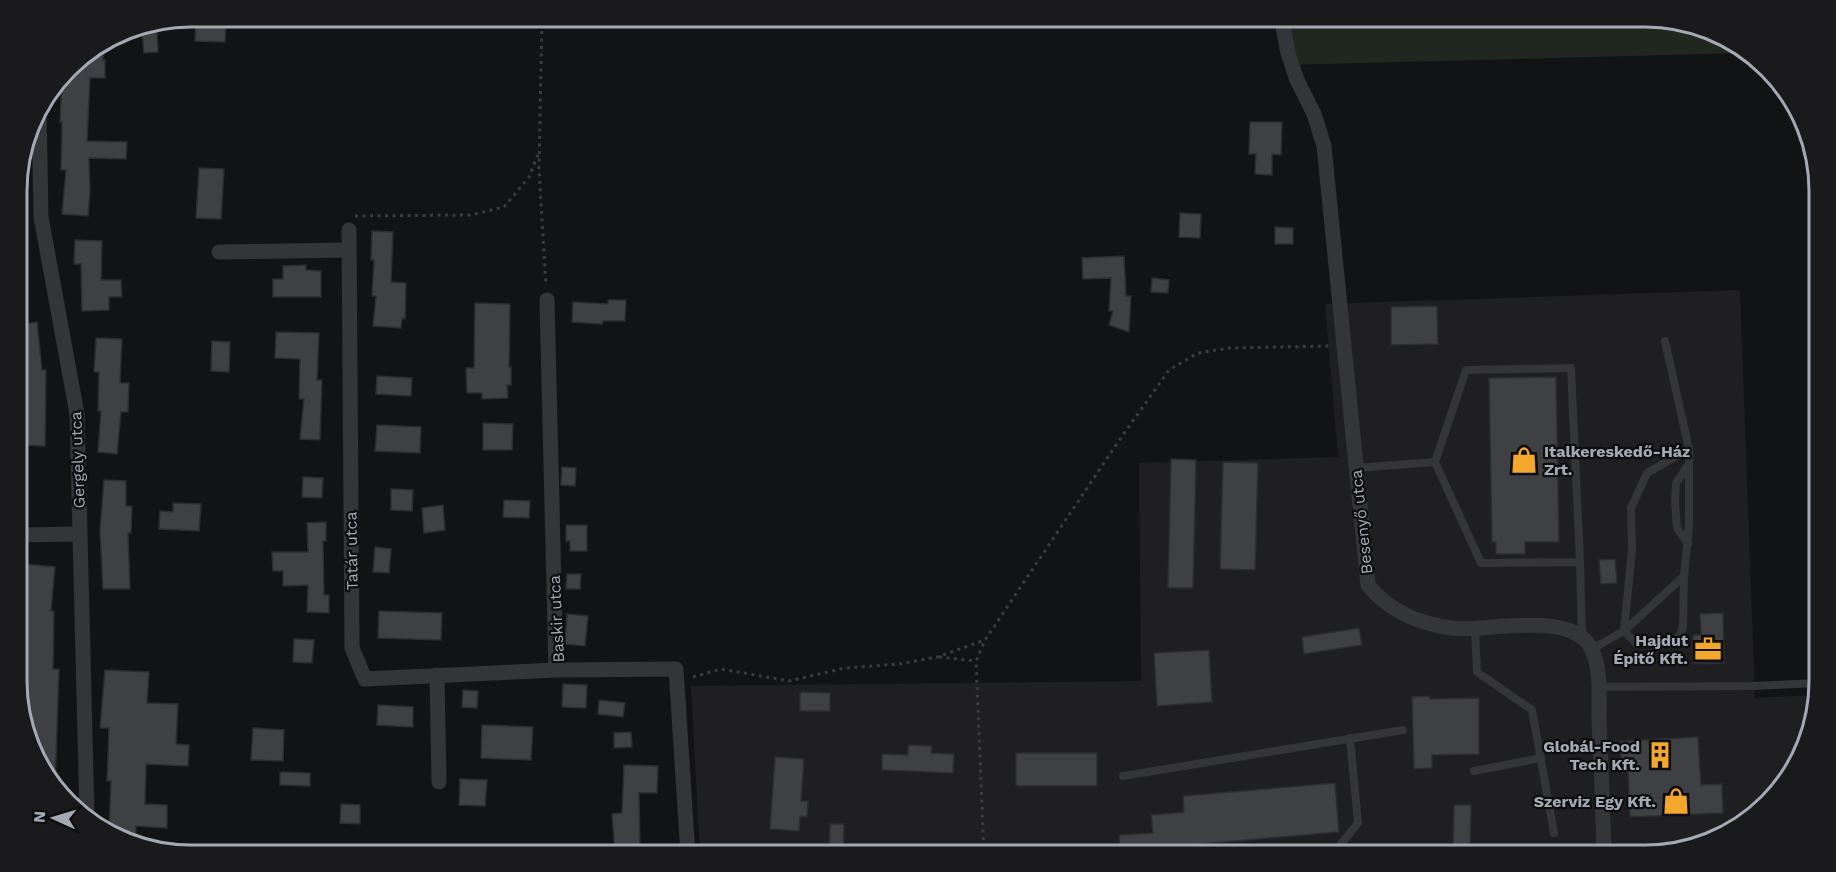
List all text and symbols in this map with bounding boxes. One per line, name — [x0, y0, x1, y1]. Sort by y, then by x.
street label: Gergely utca — [66, 411, 89, 509]
place label: Italkereskedő-Ház Zrt. — [1544, 442, 1690, 479]
shop icon: Italkereskedő-Ház Zrt. — [1509, 445, 1539, 475]
street label: Besenyő utca — [1347, 469, 1376, 575]
street label: Tatár utca — [341, 511, 362, 591]
street label: Baskir utca — [545, 575, 568, 663]
place label: Hajdut Épitő Kft. — [1613, 631, 1688, 668]
office icon: Hajdut Épitő Kft. — [1693, 634, 1723, 664]
place label: Globál-Food Tech Kft. — [1543, 737, 1640, 774]
building icon: Globál-Food Tech Kft. — [1645, 740, 1675, 770]
shop icon: Szerviz Egy Kft. — [1661, 786, 1691, 816]
north arrow — [24, 788, 84, 848]
place label: Szerviz Egy Kft. — [1534, 792, 1656, 811]
text: N — [30, 810, 49, 824]

